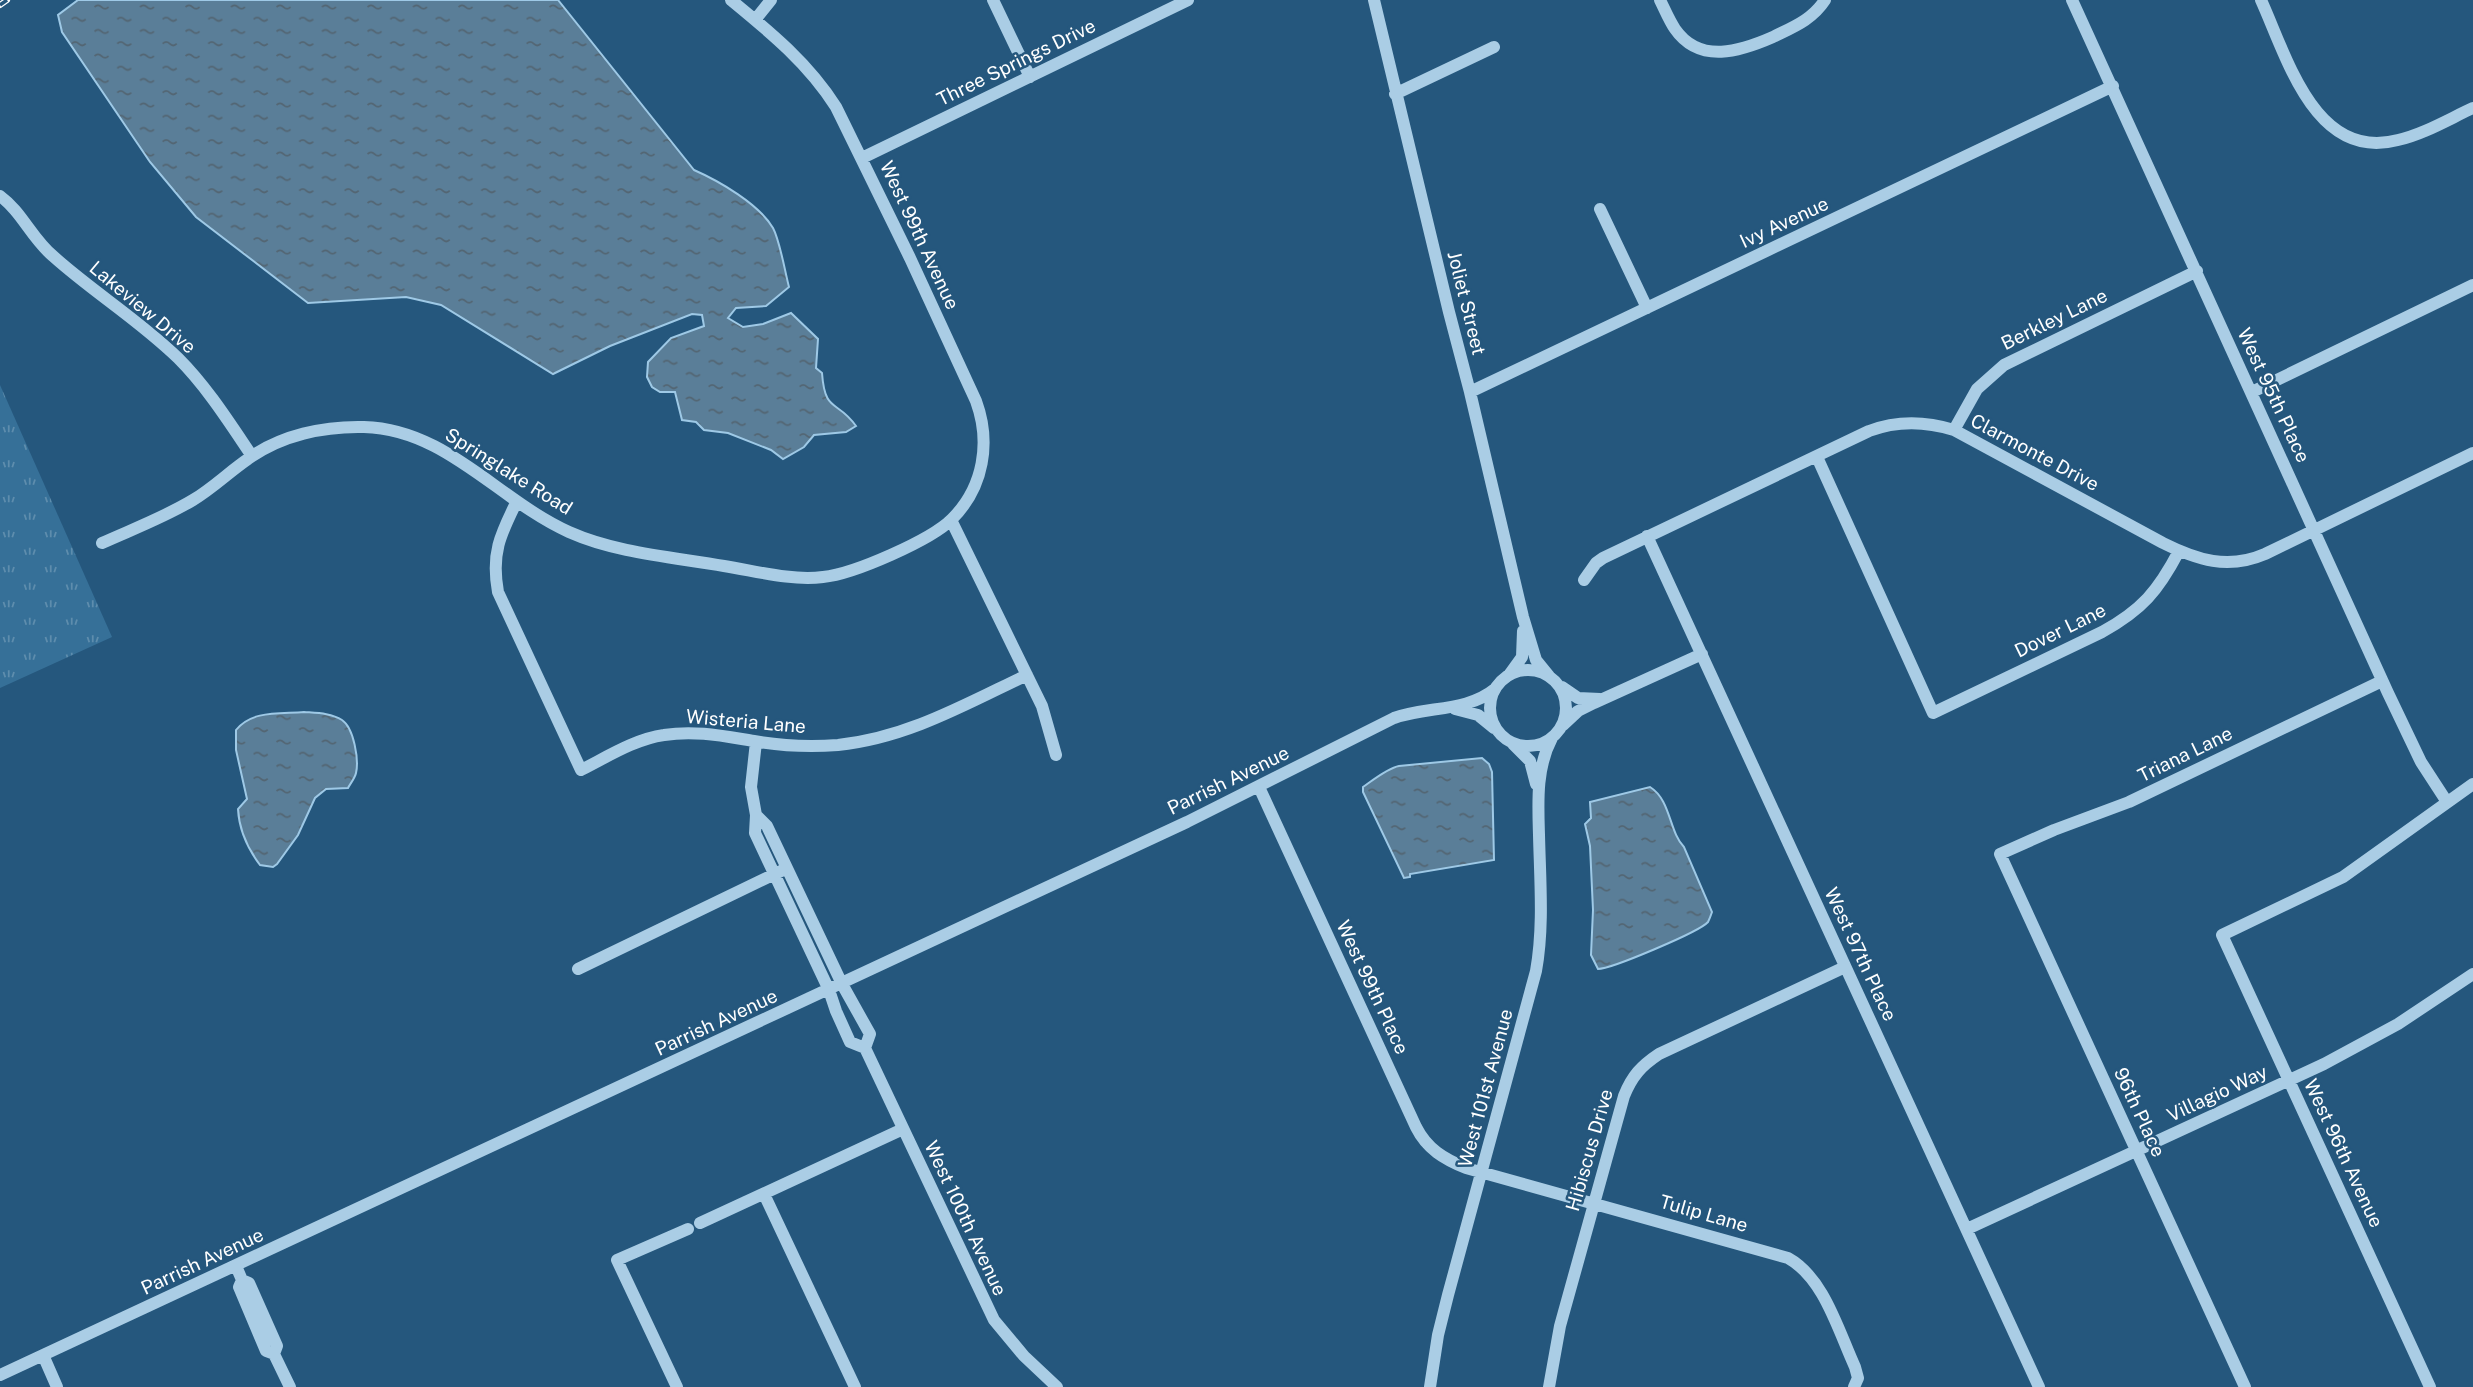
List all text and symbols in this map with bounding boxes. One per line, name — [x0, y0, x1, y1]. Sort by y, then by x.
street label: Three Springs Drive — [933, 14, 1099, 110]
street label: West 99th Avenue — [876, 157, 964, 313]
street label: Ivy Avenue — [1736, 192, 1832, 252]
street label: Joliet Street — [1443, 249, 1491, 357]
street label: Lakeview Drive — [85, 256, 201, 358]
street label: Berkley Lane — [1997, 284, 2111, 354]
street label: West 95th Place — [2233, 324, 2315, 466]
street label: Clarmonte Drive — [1967, 409, 2103, 495]
street label: Springlake Road — [441, 423, 577, 519]
street label: Dover Lane — [2011, 598, 2109, 662]
street label: Wisteria Lane — [685, 705, 807, 737]
street label: Triana Lane — [2134, 722, 2236, 786]
street label: Parrish Avenue — [1164, 741, 1292, 819]
street label: West 97th Place — [1820, 884, 1902, 1024]
street label: West 99th Place — [1332, 917, 1414, 1057]
street label: Parrish Avenue — [651, 984, 781, 1060]
street label: West 101st Avenue — [1453, 1006, 1517, 1170]
street label: Villagio Way — [2163, 1060, 2271, 1126]
street label: 96th Place — [2110, 1064, 2170, 1160]
street label: West 96th Avenue — [2300, 1075, 2388, 1231]
street label: Hibiscus Drive — [1561, 1086, 1617, 1214]
street label: West 100th Avenue — [920, 1137, 1012, 1299]
street label: Tulip Lane — [1657, 1190, 1751, 1236]
street label: Parrish Avenue — [137, 1223, 267, 1299]

